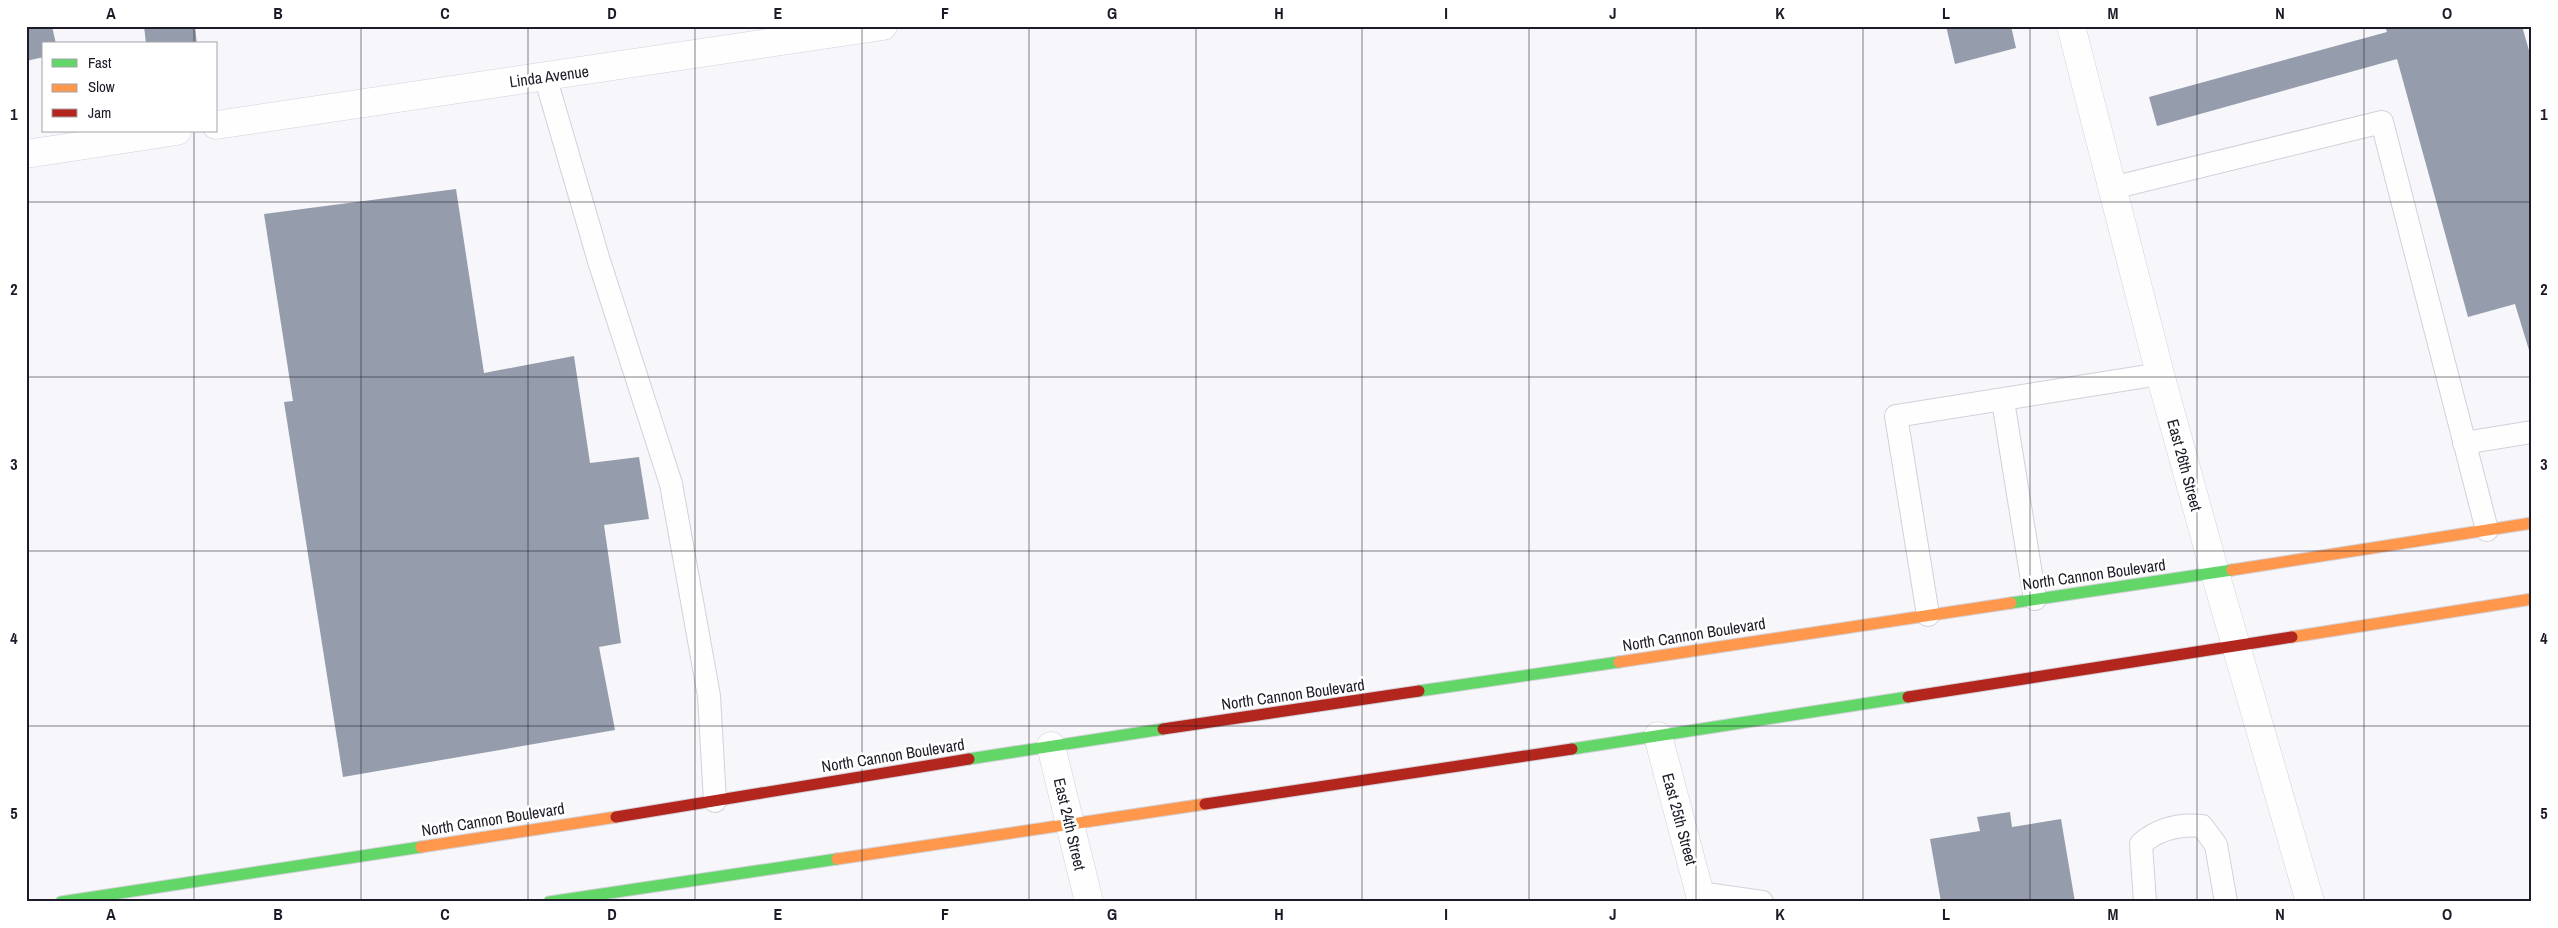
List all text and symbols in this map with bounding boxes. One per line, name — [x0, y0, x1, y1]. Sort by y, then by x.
text: A — [106, 2, 116, 24]
text: B — [273, 2, 283, 24]
text: C — [440, 2, 450, 24]
text: D — [607, 2, 617, 24]
text: E — [774, 2, 783, 24]
text: F — [941, 2, 949, 24]
text: G — [1107, 2, 1117, 24]
text: H — [1274, 2, 1284, 24]
text: I — [1444, 2, 1448, 24]
text: J — [1609, 2, 1617, 24]
text: K — [1775, 2, 1785, 24]
text: L — [1942, 2, 1950, 24]
text: M — [2108, 2, 2119, 24]
text: N — [2275, 2, 2285, 24]
text: O — [2442, 2, 2452, 24]
legend — [42, 42, 218, 132]
text: Fast — [88, 52, 112, 73]
street label: Linda Avenue — [508, 60, 590, 92]
text: Slow — [88, 76, 115, 97]
text: Jam — [88, 102, 111, 123]
text: 1 — [10, 103, 18, 125]
text: 1 — [2540, 103, 2548, 125]
text: 2 — [10, 278, 18, 300]
text: 2 — [2540, 278, 2548, 300]
street label: East 26th Street — [2162, 417, 2208, 514]
text: 3 — [10, 453, 18, 475]
text: 3 — [2540, 453, 2548, 475]
street label: North Cannon Boulevard — [2021, 553, 2167, 595]
street label: North Cannon Boulevard — [1621, 612, 1767, 656]
text: 4 — [10, 627, 18, 649]
text: 4 — [2540, 627, 2548, 649]
street label: North Cannon Boulevard — [1220, 673, 1366, 715]
street label: North Cannon Boulevard — [820, 733, 966, 777]
street label: East 25th Street — [1657, 771, 1703, 868]
street label: East 24th Street — [1049, 776, 1091, 873]
street label: North Cannon Boulevard — [420, 797, 566, 841]
text: 5 — [10, 802, 18, 824]
text: 5 — [2540, 802, 2548, 824]
text: A — [106, 903, 116, 925]
text: B — [273, 903, 283, 925]
text: C — [440, 903, 450, 925]
text: D — [607, 903, 617, 925]
text: E — [774, 903, 783, 925]
text: F — [941, 903, 949, 925]
text: G — [1107, 903, 1117, 925]
text: H — [1274, 903, 1284, 925]
text: I — [1444, 903, 1448, 925]
text: J — [1609, 903, 1617, 925]
text: K — [1775, 903, 1785, 925]
text: L — [1942, 903, 1950, 925]
text: M — [2108, 903, 2119, 925]
text: N — [2275, 903, 2285, 925]
text: O — [2442, 903, 2452, 925]

